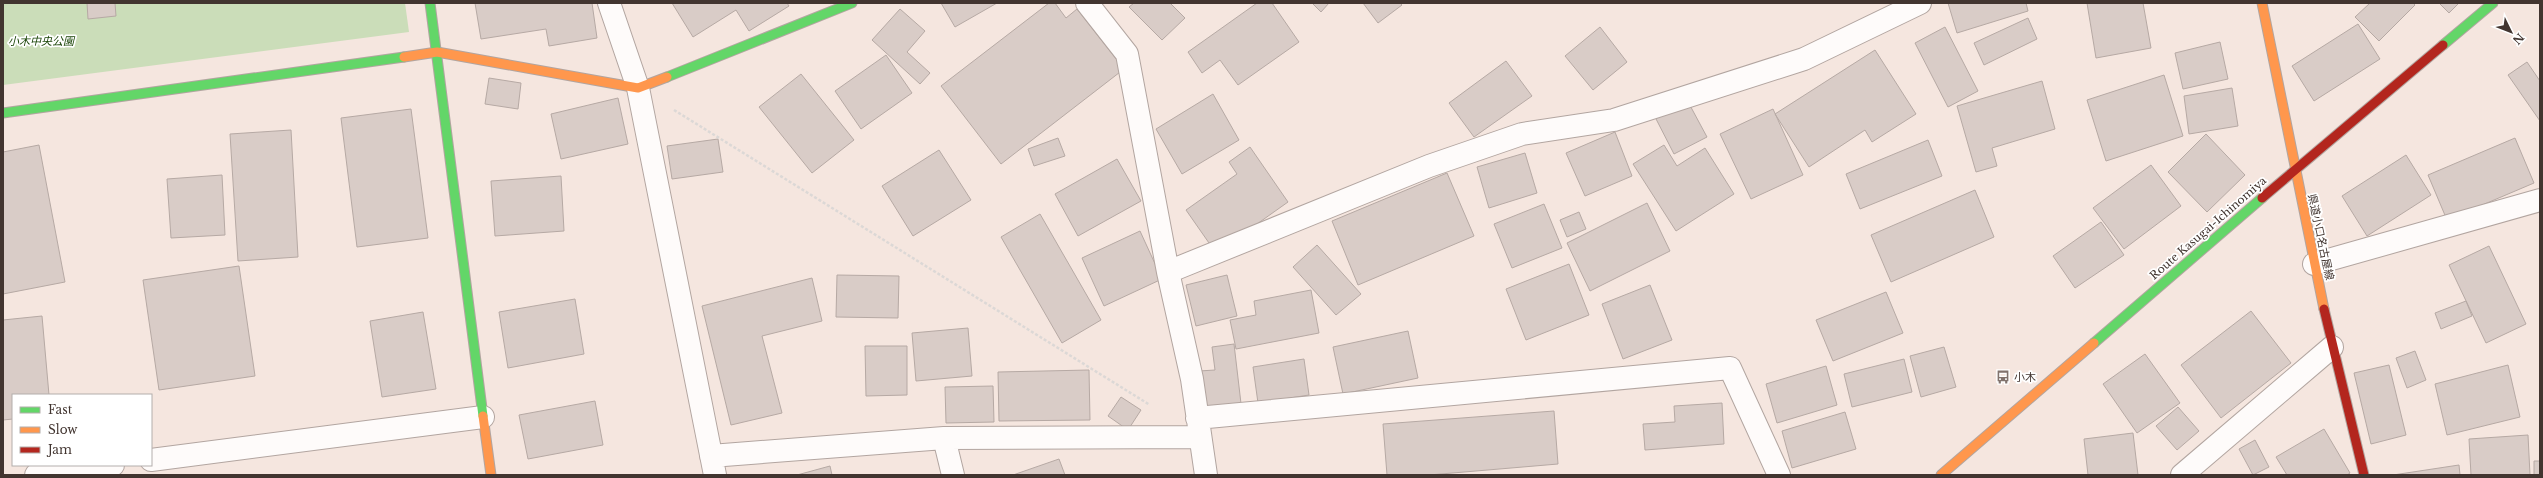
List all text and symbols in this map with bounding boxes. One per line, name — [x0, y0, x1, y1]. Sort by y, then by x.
north arrow — [2491, 12, 2531, 52]
text: N — [2509, 30, 2527, 48]
park label: 小木中央公園 — [8, 34, 76, 48]
street label: Route Kasugai-Ichinomiya — [2147, 173, 2270, 282]
street label: 県道小口名古屋線 — [2305, 193, 2337, 281]
bus stop icon: 小木 — [1995, 369, 2011, 385]
place label: 小木 — [2014, 370, 2036, 384]
legend — [12, 394, 152, 466]
text: Fast — [48, 402, 73, 417]
text: Slow — [48, 422, 78, 437]
text: Jam — [46, 442, 72, 457]

